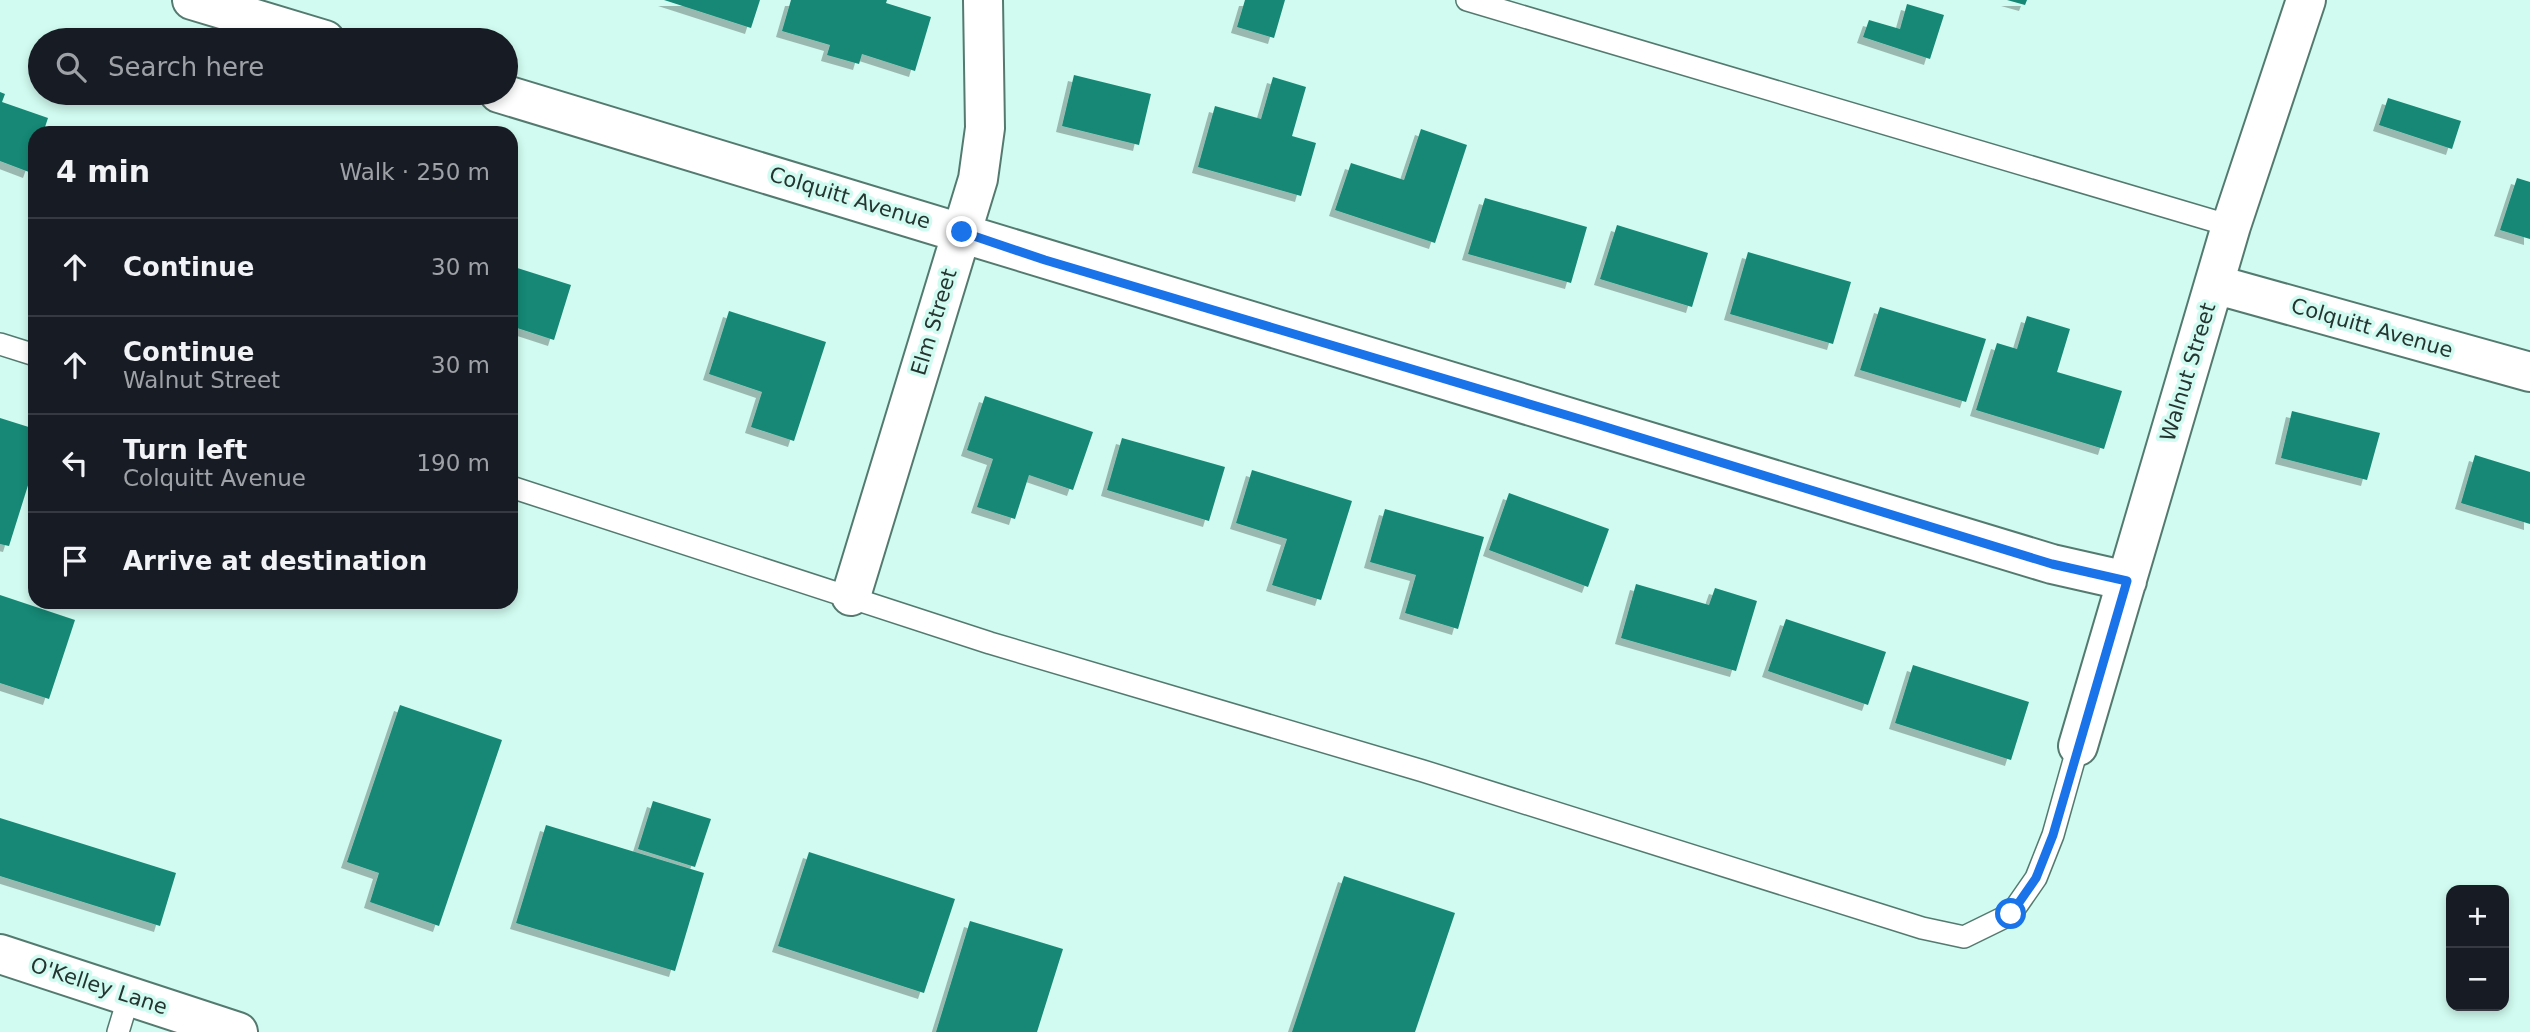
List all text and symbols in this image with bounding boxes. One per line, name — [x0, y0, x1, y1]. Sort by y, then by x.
search box — [28, 28, 518, 105]
icon: search — [52, 48, 90, 86]
text: Search here — [108, 52, 264, 82]
text: 4 min — [56, 154, 150, 189]
text: Walk · 250 m — [339, 159, 490, 185]
street label: Colquitt Avenue — [767, 162, 933, 234]
route end — [946, 216, 977, 247]
icon: ahead — [56, 248, 94, 286]
text: Continue — [123, 252, 254, 282]
text: 30 m — [431, 254, 490, 280]
street label: Elm Street — [906, 266, 962, 378]
street label: Colquitt Avenue — [2288, 293, 2456, 363]
street label: Walnut Street — [2156, 300, 2220, 444]
text: Continue — [123, 337, 254, 367]
icon: ahead — [56, 346, 94, 384]
text: 30 m — [431, 352, 490, 378]
text: Walnut Street — [123, 367, 280, 393]
text: Turn left — [123, 435, 247, 465]
icon: left — [56, 444, 94, 482]
text: 190 m — [416, 450, 490, 476]
text: Colquitt Avenue — [123, 465, 306, 491]
icon: arrive — [56, 542, 94, 580]
text: Arrive at destination — [123, 546, 427, 576]
map controls — [2446, 885, 2509, 1011]
button: + — [2446, 885, 2509, 948]
route start — [1995, 898, 2026, 929]
button: − — [2446, 948, 2509, 1011]
street label: O'Kelley Lane — [28, 953, 170, 1019]

